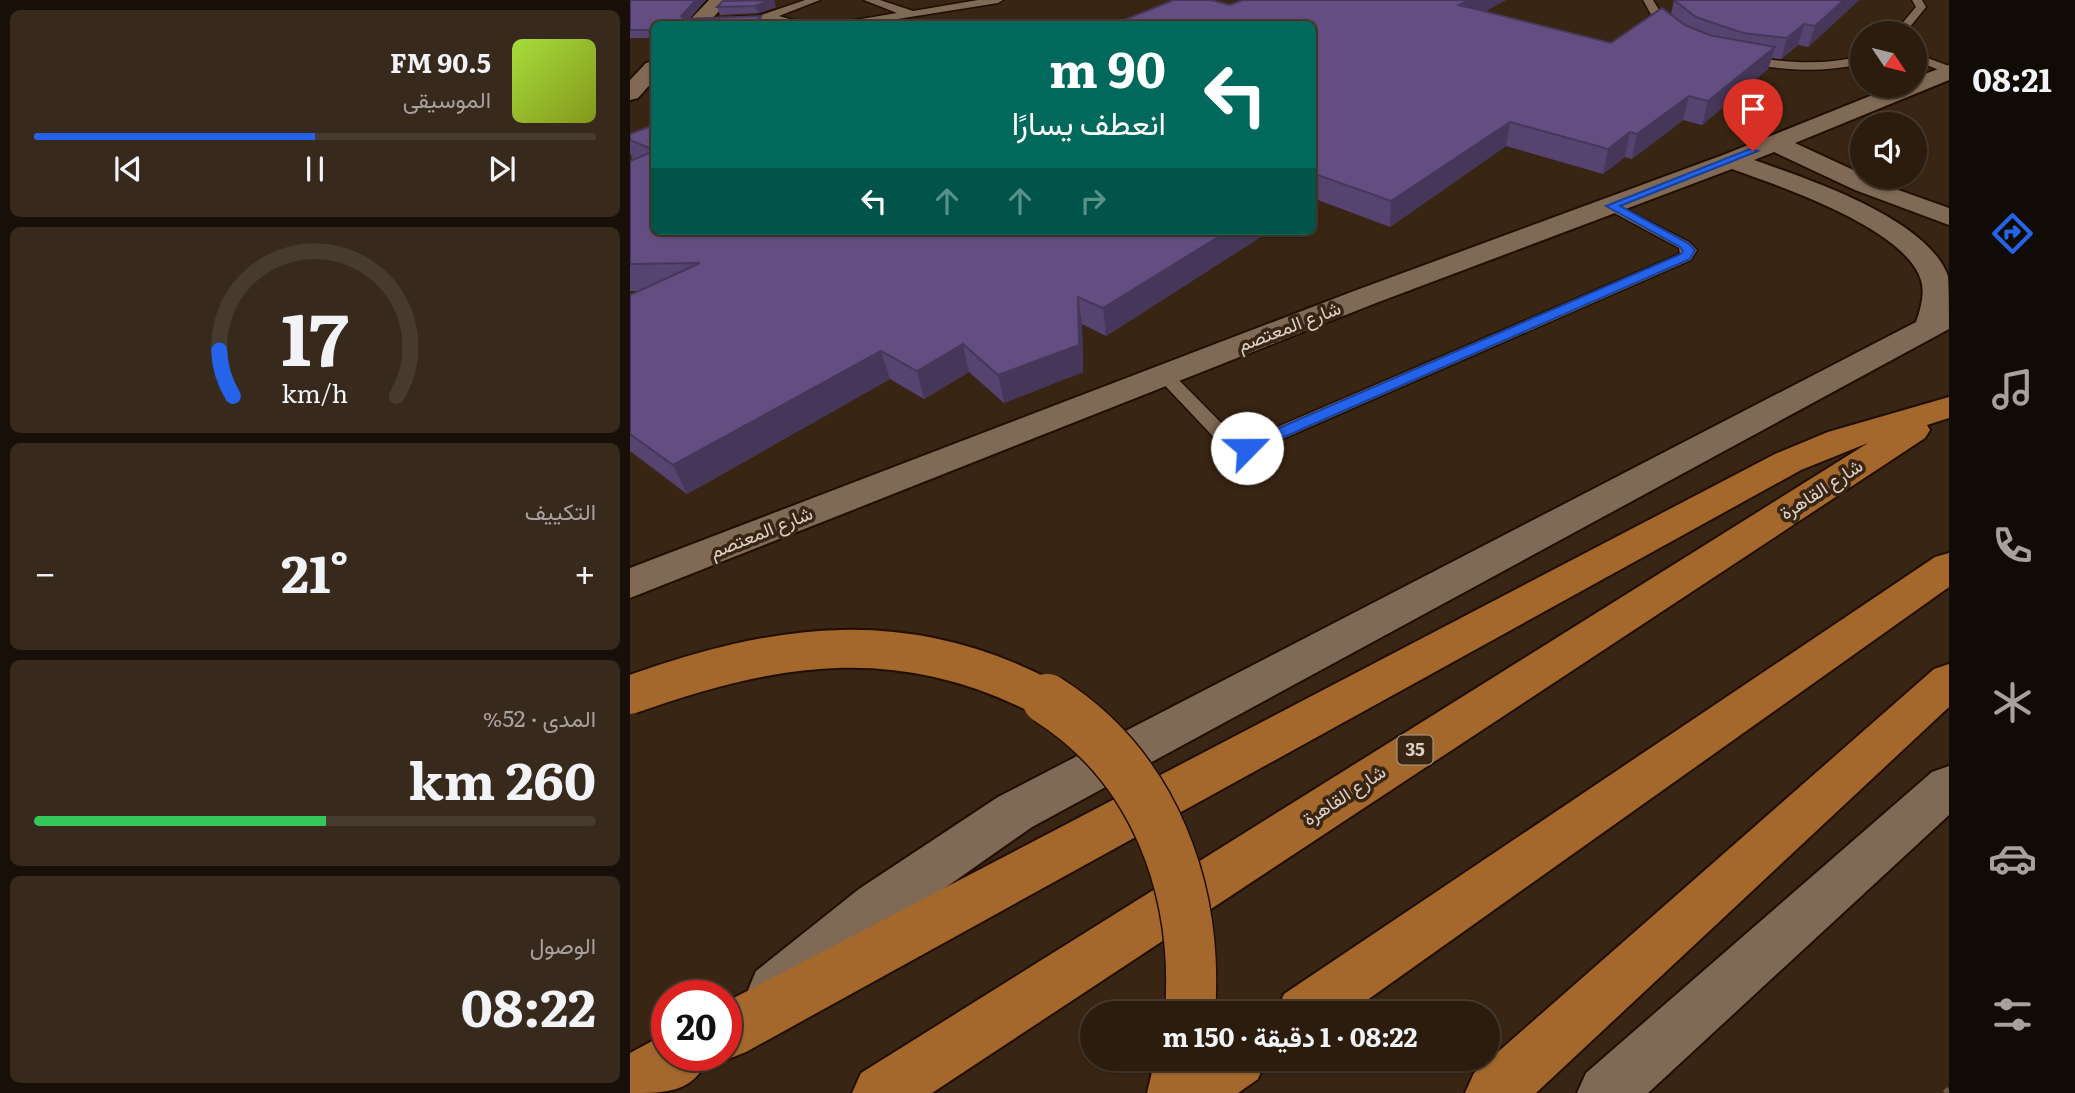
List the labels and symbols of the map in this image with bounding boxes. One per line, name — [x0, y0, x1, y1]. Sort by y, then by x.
north arrow — [1850, 21, 1927, 98]
pin — [1723, 79, 1783, 151]
street label: شارع المعتصم — [1233, 292, 1344, 358]
position arrow — [1210, 411, 1284, 485]
street label: شارع القاهرة — [1773, 451, 1868, 526]
street label: شارع المعتصم — [705, 498, 816, 564]
road number: 35 — [1398, 736, 1432, 764]
street label: شارع القاهرة — [1296, 757, 1391, 832]
speed limit sign: 20 — [651, 980, 742, 1071]

